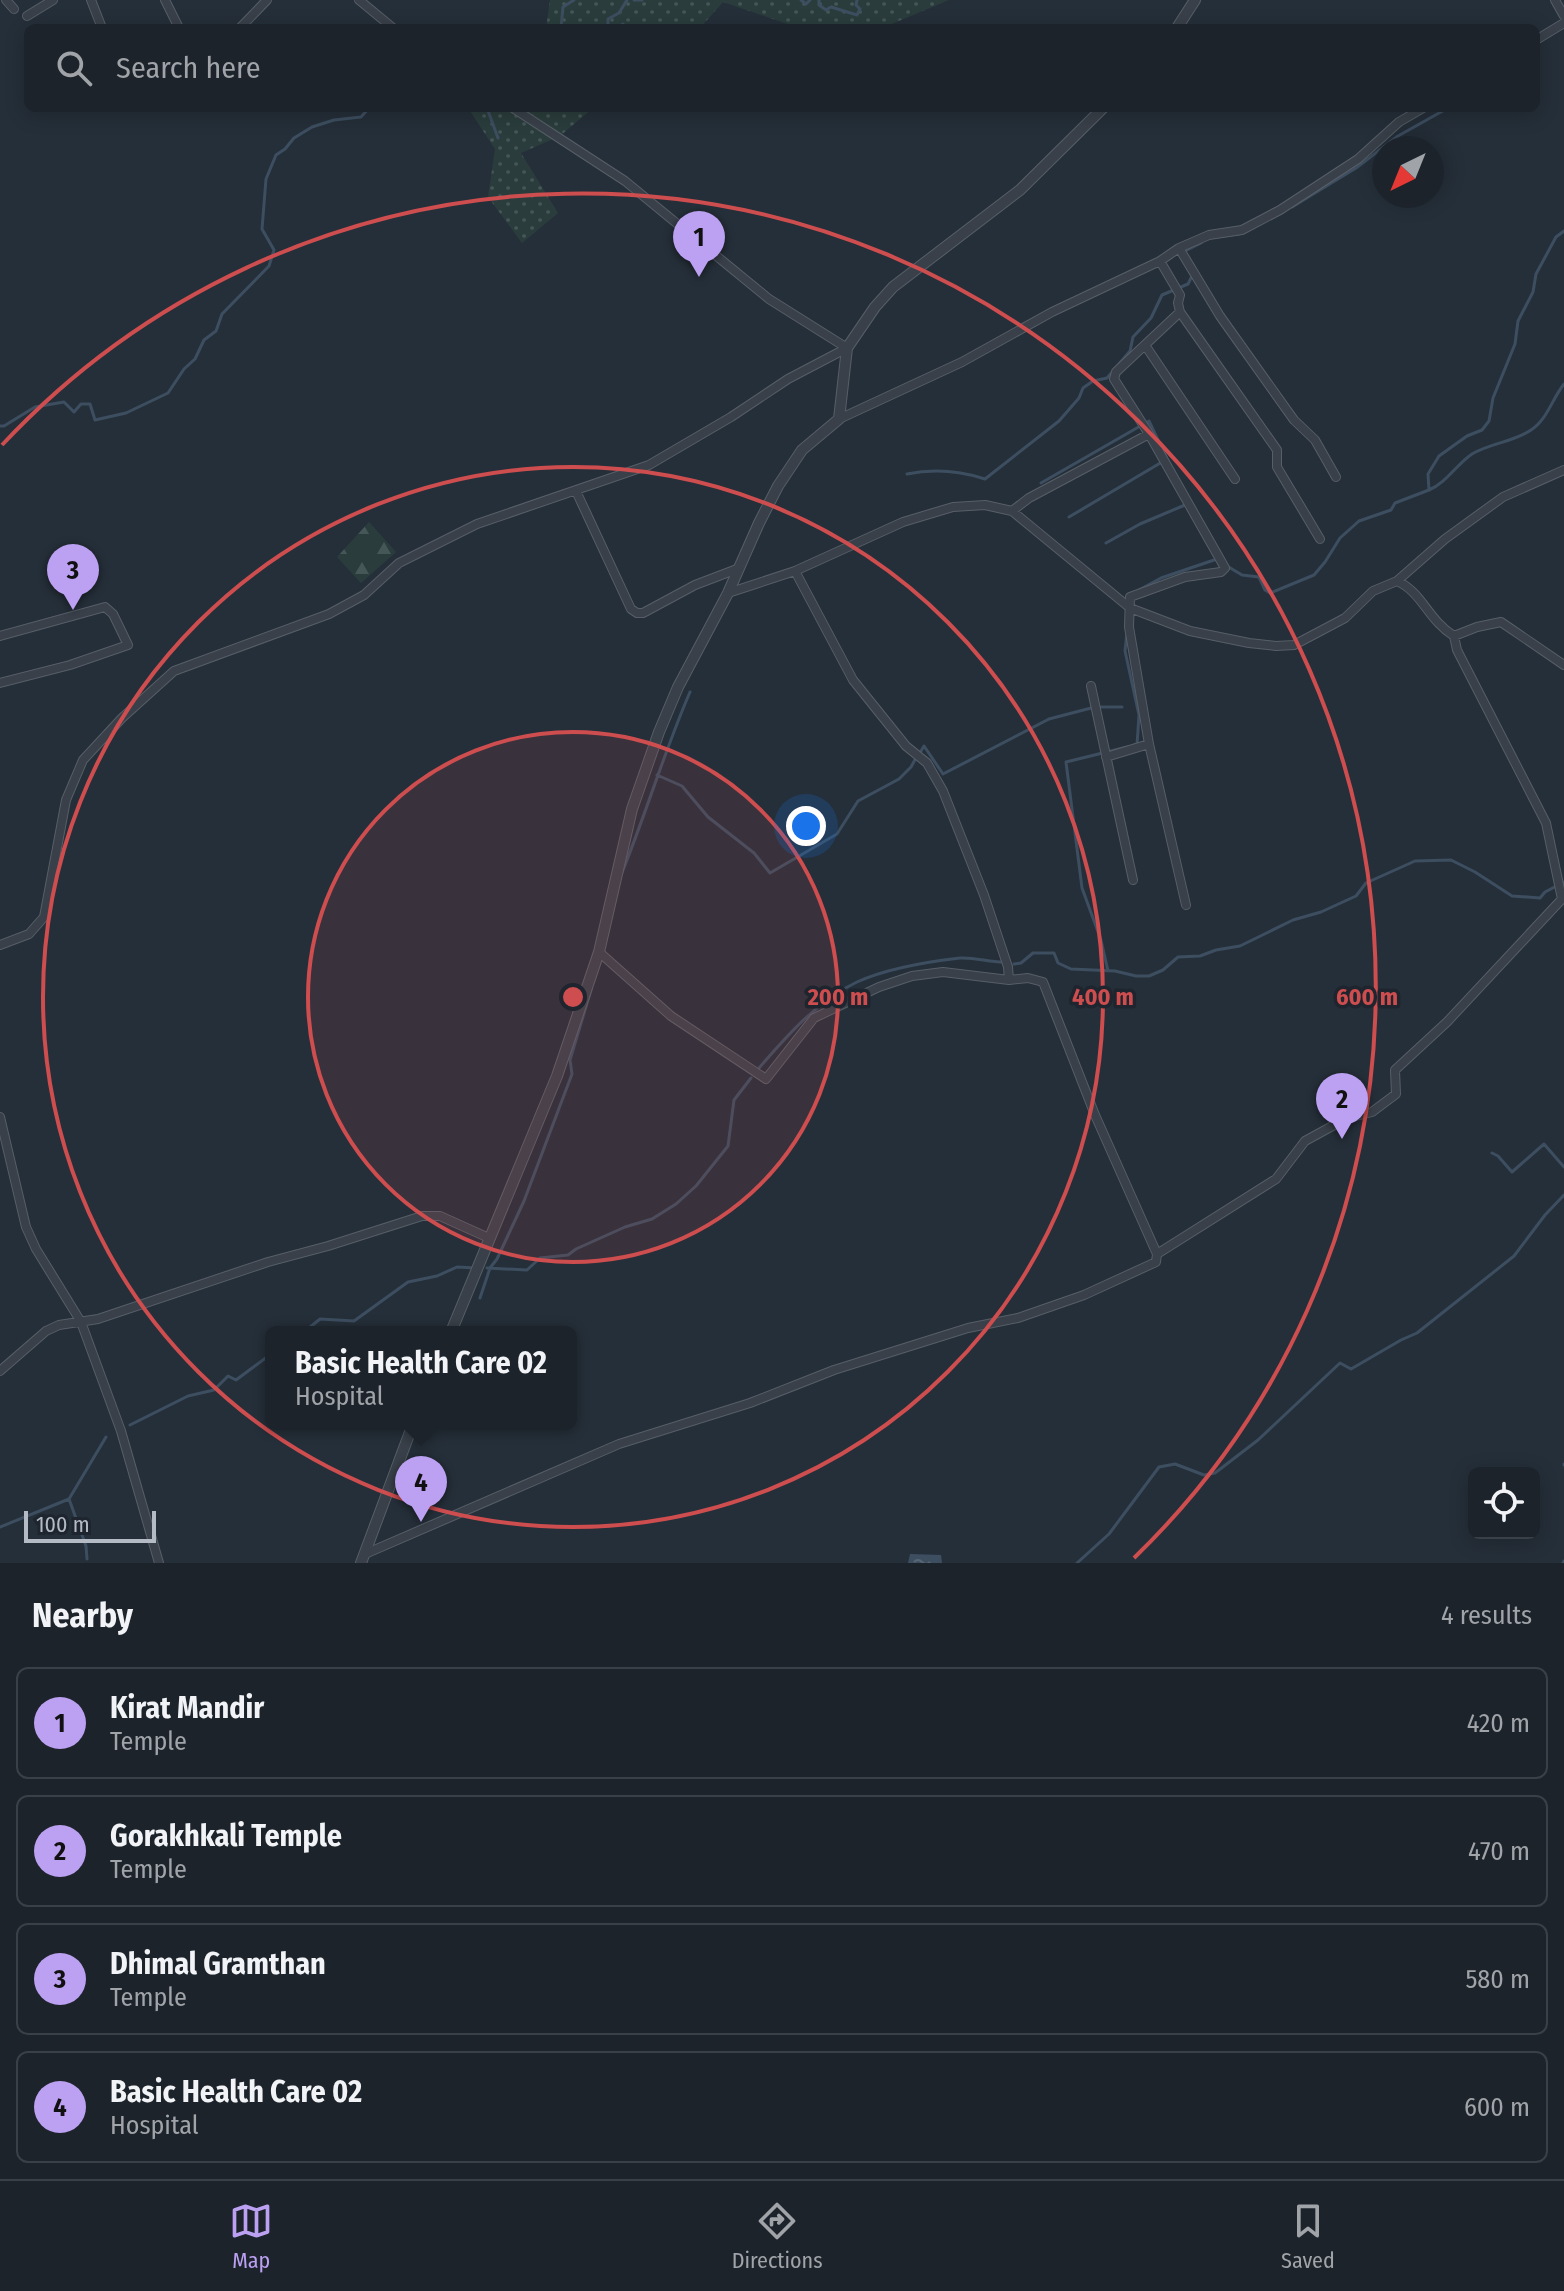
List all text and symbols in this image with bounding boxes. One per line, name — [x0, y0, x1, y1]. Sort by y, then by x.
search box — [24, 24, 1540, 112]
icon: search — [52, 46, 96, 90]
text: Search here — [116, 50, 261, 86]
north arrow — [1372, 136, 1444, 208]
pin: 1 — [673, 211, 725, 277]
pin: 3 — [47, 544, 99, 610]
your location — [786, 806, 826, 846]
centre of rings — [559, 983, 587, 1011]
text: 200 m — [807, 983, 868, 1011]
text: 400 m — [1072, 983, 1134, 1011]
text: 600 m — [1336, 983, 1398, 1011]
pin: 2 — [1316, 1073, 1368, 1139]
popup — [265, 1326, 577, 1430]
text: Basic Health Care 02 — [295, 1345, 547, 1381]
text: Hospital — [295, 1381, 384, 1412]
pin: 4 — [395, 1456, 447, 1522]
map controls — [1468, 1467, 1540, 1539]
button: locate — [1468, 1467, 1540, 1539]
scale bar — [24, 1507, 156, 1543]
text: 100 m — [36, 1511, 90, 1538]
text: Nearby — [32, 1595, 133, 1636]
text: 4 results — [1441, 1600, 1532, 1631]
text: Kirat Mandir — [110, 1690, 264, 1726]
text: 1 — [55, 1708, 66, 1739]
text: 420 m — [1467, 1708, 1530, 1739]
text: Temple — [110, 1726, 187, 1757]
text: Gorakhkali Temple — [110, 1818, 342, 1854]
text: 2 — [54, 1836, 66, 1867]
text: 470 m — [1468, 1836, 1530, 1867]
text: Temple — [110, 1854, 187, 1885]
text: Dhimal Gramthan — [110, 1946, 326, 1982]
text: 3 — [54, 1964, 66, 1995]
text: 580 m — [1465, 1964, 1530, 1995]
text: Temple — [110, 1982, 187, 2013]
text: Basic Health Care 02 — [110, 2074, 362, 2110]
text: 4 — [53, 2092, 67, 2123]
text: 600 m — [1464, 2092, 1530, 2123]
text: Hospital — [110, 2110, 199, 2141]
tab: Map — [229, 2199, 273, 2274]
tab: Directions — [732, 2199, 823, 2274]
tab: Saved — [1281, 2199, 1335, 2274]

